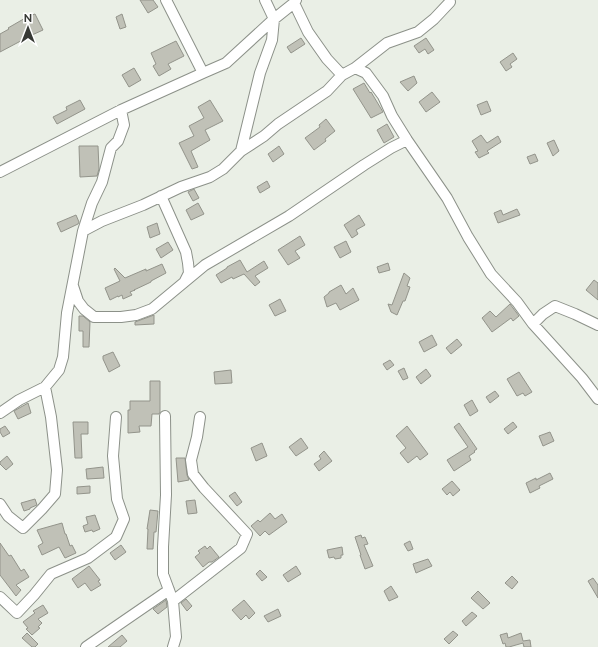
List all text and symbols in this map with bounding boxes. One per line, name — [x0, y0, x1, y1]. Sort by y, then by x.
north arrow — [8, 8, 48, 48]
text: N — [24, 12, 32, 25]

